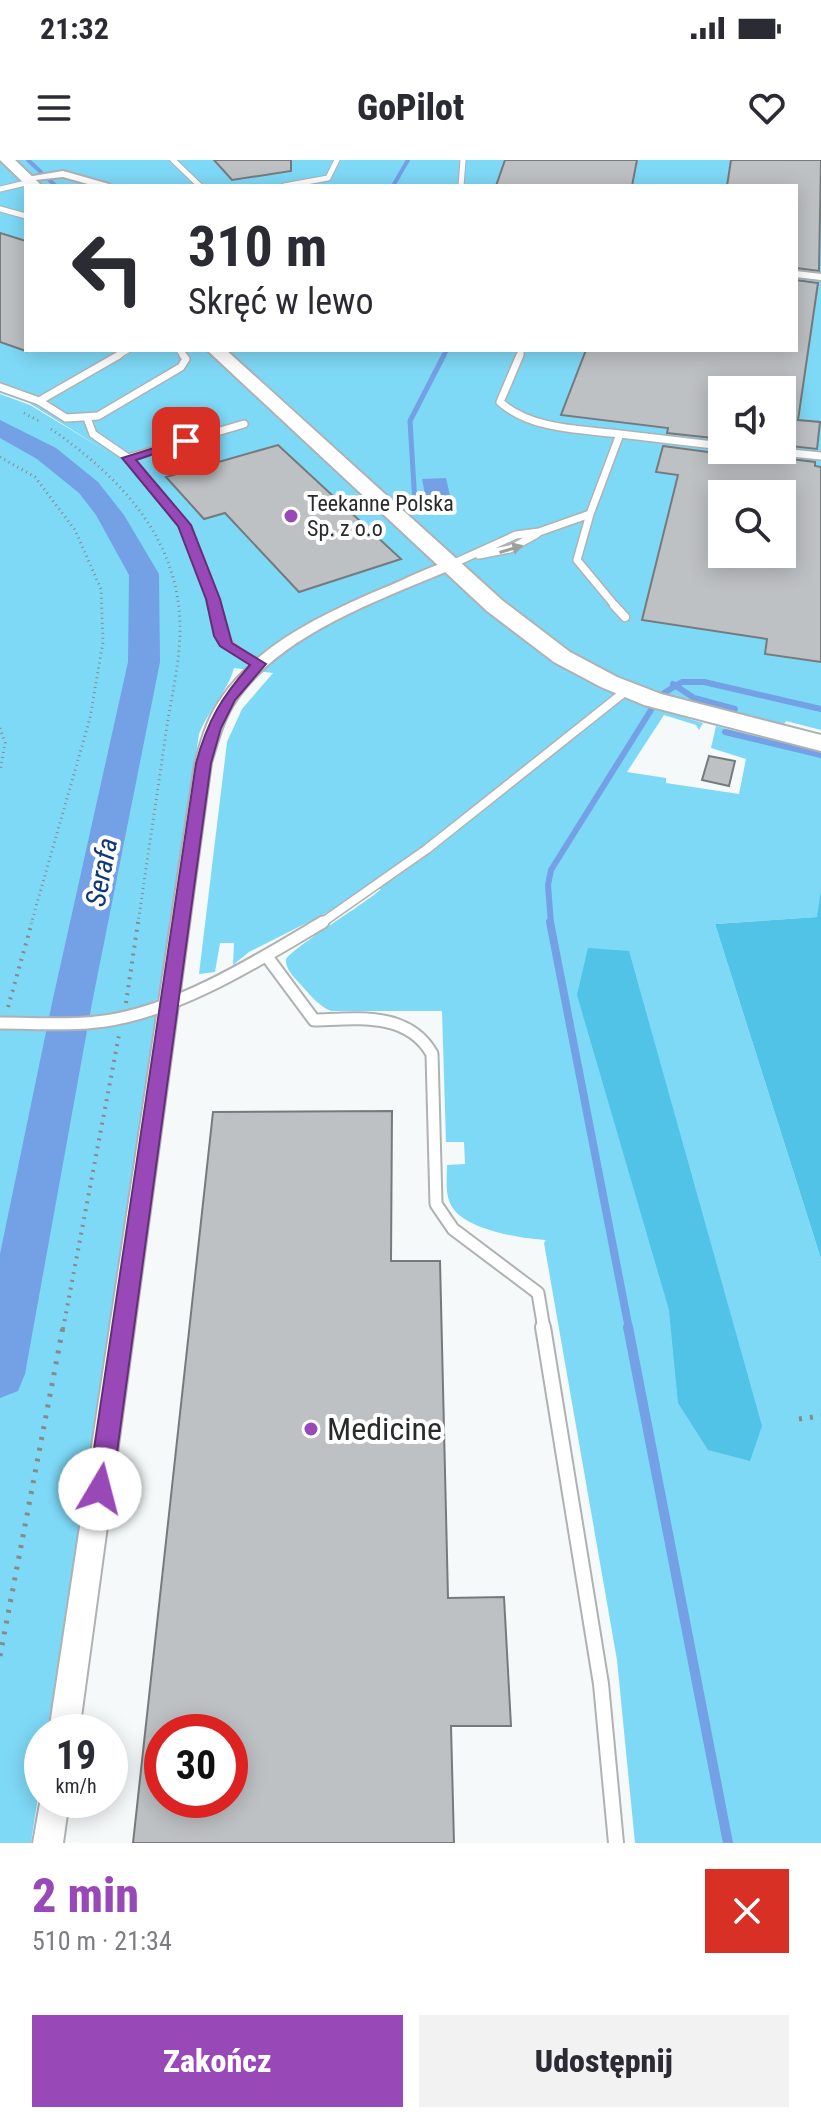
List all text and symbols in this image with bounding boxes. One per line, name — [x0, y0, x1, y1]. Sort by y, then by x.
text: 21:32 — [40, 11, 109, 46]
icon: menu — [32, 86, 76, 130]
icon: heart — [745, 86, 789, 130]
text: GoPilot — [357, 87, 464, 129]
text: 310 m — [188, 214, 327, 280]
icon: left — [56, 216, 160, 320]
text: Skręć w lewo — [188, 281, 374, 323]
map controls — [708, 376, 796, 568]
button: sound — [708, 376, 796, 464]
pin — [152, 407, 220, 475]
icon: arrive — [164, 419, 208, 463]
button: search — [708, 480, 796, 568]
place label: Teekanne Polska Sp. z o.o — [307, 491, 454, 541]
marker: Teekanne Polska Sp. z o.o — [282, 507, 300, 525]
one-way arrow — [499, 542, 523, 555]
water label: Serafa — [79, 835, 124, 909]
place label: Medicine — [327, 1410, 442, 1448]
marker: Medicine — [302, 1420, 320, 1438]
position arrow — [58, 1447, 142, 1531]
speed limit sign: 30 — [144, 1714, 248, 1818]
text: 19 — [56, 1732, 96, 1779]
text: km/h — [55, 1774, 97, 1798]
text: 2 min — [32, 1867, 139, 1924]
button: close — [705, 1869, 789, 1953]
text: 510 m · 21:34 — [32, 1926, 172, 1956]
button: Zakończ — [32, 2015, 403, 2107]
button: Udostępnij — [419, 2015, 789, 2107]

